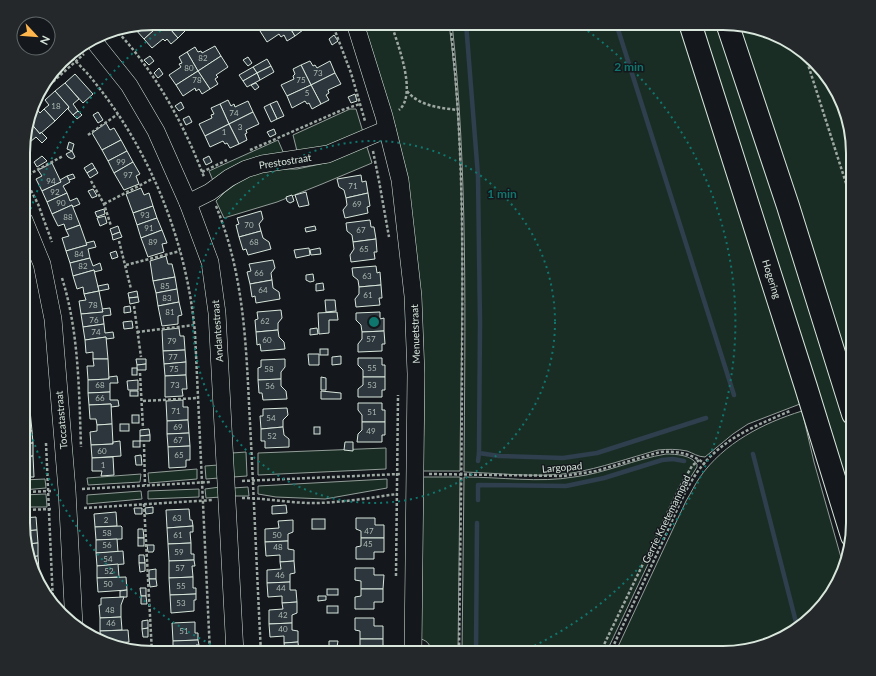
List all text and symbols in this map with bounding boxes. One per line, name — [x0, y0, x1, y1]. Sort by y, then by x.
north arrow — [16, 16, 56, 56]
text: N — [38, 34, 53, 47]
house number: 82 — [198, 53, 208, 63]
text: 2 min — [614, 59, 644, 74]
house number: 80 — [184, 63, 194, 73]
house number: 73 — [313, 68, 323, 78]
house number: 78 — [192, 75, 202, 85]
house number: 75 — [296, 75, 306, 85]
house number: 5 — [305, 88, 310, 98]
house number: 18 — [51, 101, 61, 111]
house number: 74 — [229, 108, 239, 118]
house number: 3 — [238, 122, 243, 132]
house number: 1 — [222, 127, 227, 137]
street label: Prestostraat — [258, 151, 313, 171]
house number: 99 — [116, 157, 126, 167]
house number: 97 — [123, 170, 133, 180]
house number: 94 — [46, 176, 56, 186]
house number: 71 — [348, 181, 358, 191]
text: 1 min — [487, 186, 517, 201]
house number: 92 — [50, 187, 60, 197]
house number: 90 — [56, 198, 66, 208]
house number: 69 — [352, 199, 362, 209]
house number: 93 — [140, 210, 150, 220]
house number: 88 — [63, 212, 73, 222]
house number: 70 — [244, 220, 254, 230]
house number: 91 — [144, 223, 154, 233]
house number: 67 — [356, 225, 366, 235]
house number: 89 — [148, 237, 158, 247]
house number: 68 — [249, 237, 259, 247]
house number: 65 — [359, 244, 369, 254]
house number: 84 — [74, 249, 84, 259]
street label: Hogering — [760, 258, 784, 300]
house number: 82 — [78, 261, 88, 271]
house number: 66 — [254, 268, 264, 278]
house number: 63 — [362, 271, 372, 281]
house number: 85 — [160, 281, 170, 291]
house number: 64 — [258, 285, 268, 295]
house number: 61 — [363, 290, 373, 300]
house number: 83 — [162, 293, 172, 303]
street label: Andantestraat — [209, 299, 225, 362]
house number: 78 — [88, 300, 98, 310]
street label: Menuetstraat — [408, 304, 422, 364]
house number: 81 — [165, 307, 175, 317]
house number: 76 — [89, 315, 99, 325]
centre of rings — [367, 315, 381, 329]
house number: 62 — [260, 316, 270, 326]
house number: 74 — [91, 327, 101, 337]
house number: 57 — [366, 334, 376, 344]
house number: 60 — [262, 335, 272, 345]
house number: 79 — [167, 336, 177, 346]
house number: 77 — [168, 352, 178, 362]
house number: 55 — [367, 363, 377, 373]
house number: 75 — [169, 364, 179, 374]
house number: 58 — [264, 364, 274, 374]
house number: 68 — [95, 380, 105, 390]
house number: 73 — [170, 380, 180, 390]
house number: 53 — [367, 380, 377, 390]
house number: 56 — [265, 381, 275, 391]
street label: Toccatastraat — [52, 390, 70, 450]
house number: 66 — [95, 393, 105, 403]
house number: 71 — [171, 406, 181, 416]
house number: 51 — [367, 407, 377, 417]
house number: 54 — [266, 413, 276, 423]
house number: 69 — [173, 422, 183, 432]
house number: 49 — [366, 426, 376, 436]
house number: 52 — [267, 431, 277, 441]
house number: 67 — [173, 435, 183, 445]
house number: 60 — [97, 446, 107, 456]
house number: 65 — [174, 450, 184, 460]
street label: Largopad — [541, 459, 583, 475]
house number: 1 — [101, 460, 106, 470]
street label: Gerrie Knetemannpad — [639, 473, 693, 565]
house number: 63 — [172, 513, 182, 523]
house number: 2 — [104, 515, 109, 525]
house number: 47 — [364, 526, 374, 536]
house number: 58 — [102, 528, 112, 538]
house number: 61 — [173, 530, 183, 540]
house number: 50 — [272, 530, 282, 540]
house number: 45 — [363, 539, 373, 549]
house number: 56 — [102, 540, 112, 550]
house number: 48 — [273, 542, 283, 552]
house number: 59 — [174, 547, 184, 557]
house number: 54 — [103, 554, 113, 564]
house number: 57 — [175, 563, 185, 573]
house number: 52 — [104, 566, 114, 576]
house number: 46 — [275, 570, 285, 580]
house number: 50 — [103, 579, 113, 589]
house number: 55 — [176, 581, 186, 591]
house number: 44 — [276, 583, 286, 593]
house number: 53 — [176, 598, 186, 608]
house number: 48 — [105, 605, 115, 615]
house number: 42 — [278, 610, 288, 620]
house number: 46 — [106, 618, 116, 628]
house number: 40 — [278, 624, 288, 634]
house number: 51 — [179, 626, 189, 636]

